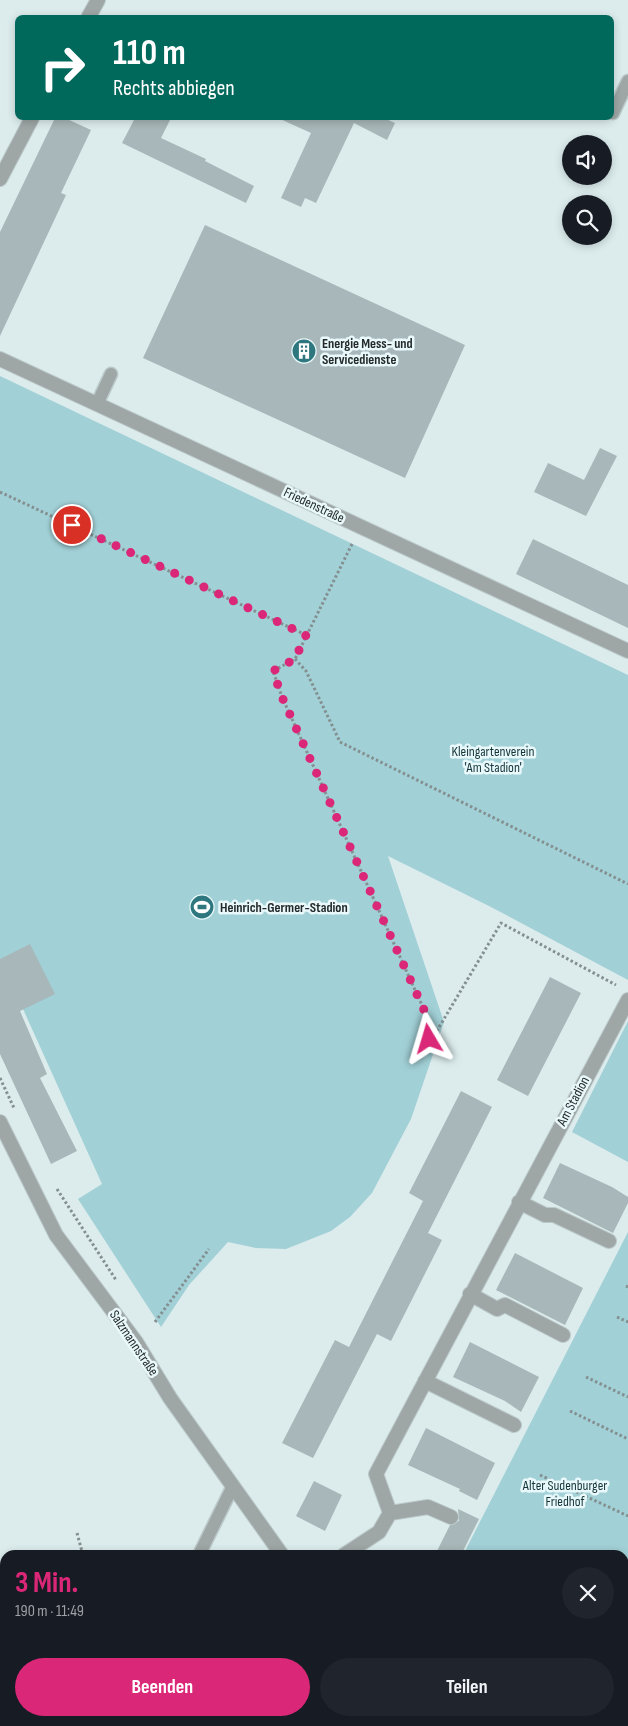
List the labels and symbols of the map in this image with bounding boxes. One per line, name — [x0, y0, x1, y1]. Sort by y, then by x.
place label: Energie Mess- und Servicedienste — [322, 335, 413, 368]
building icon: Energie Mess- und Servicedienste — [291, 338, 317, 364]
street label: Friedenstraße — [281, 484, 347, 526]
pin — [51, 504, 93, 546]
park label: Kleingartenverein 'Am Stadion' — [452, 743, 534, 776]
sports icon: Heinrich-Germer-Stadion — [189, 894, 215, 920]
place label: Heinrich-Germer-Stadion — [220, 899, 348, 916]
position arrow — [402, 1012, 454, 1064]
street label: Am Stadion — [553, 1073, 593, 1129]
street label: Salzmannstraße — [106, 1307, 162, 1379]
park label: Alter Sudenburger Friedhof — [522, 1477, 607, 1510]

